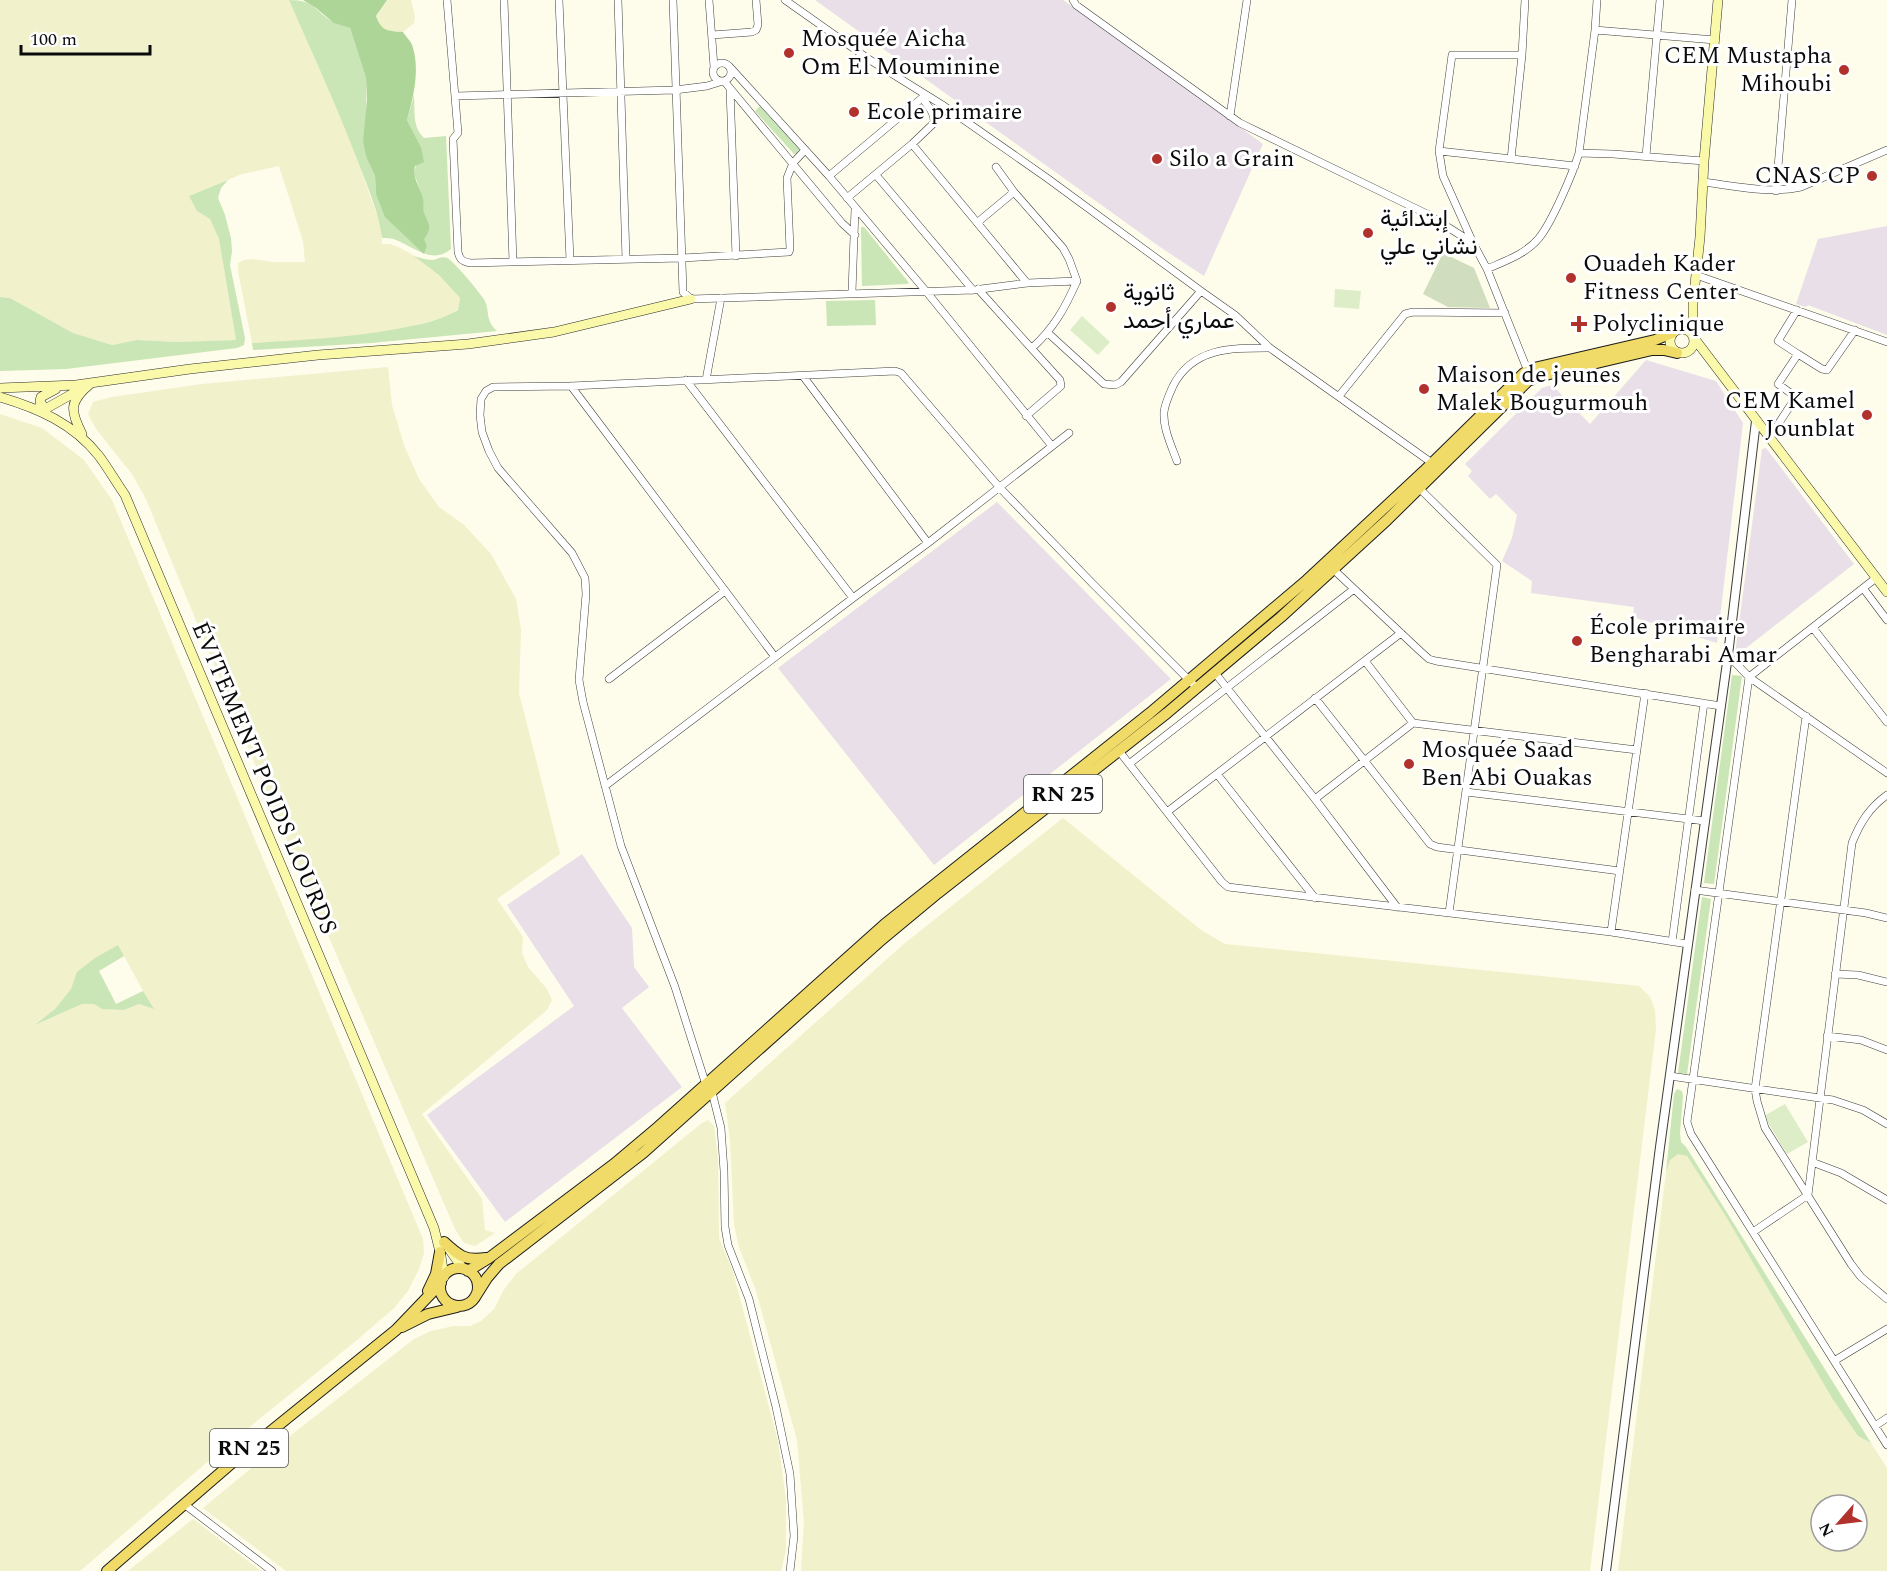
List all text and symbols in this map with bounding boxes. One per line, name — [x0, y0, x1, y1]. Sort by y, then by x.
scale bar — [21, 18, 150, 56]
place label: Mosquée Aicha Om El Mouminine — [801, 21, 1000, 85]
text: 100 m — [30, 26, 77, 53]
place label: CEM Mustapha Mihoubi — [1664, 38, 1832, 102]
marker: Mosquée Aicha Om El Mouminine — [782, 46, 796, 60]
marker: CEM Mustapha Mihoubi — [1837, 63, 1851, 77]
place label: Ecole primaire — [866, 94, 1022, 130]
marker: Ecole primaire — [847, 105, 861, 119]
place label: Silo a Grain — [1169, 141, 1294, 177]
marker: Silo a Grain — [1150, 152, 1164, 166]
place label: CNAS CP — [1755, 158, 1860, 194]
marker: CNAS CP — [1865, 169, 1879, 183]
place label: إبتدائية نشاني علي — [1380, 201, 1478, 265]
marker: إبتدائية نشاني علي — [1361, 226, 1375, 240]
place label: Ouadeh Kader Fitness Center — [1583, 246, 1738, 310]
marker: Ouadeh Kader Fitness Center — [1564, 271, 1578, 285]
place label: ثانوية عماري أحمد — [1123, 275, 1235, 339]
marker: ثانوية عماري أحمد — [1104, 300, 1118, 314]
place label: Polyclinique — [1592, 306, 1724, 342]
marker: Polyclinique — [1570, 315, 1588, 333]
place label: Maison de jeunes Malek Bougurmouh — [1436, 357, 1648, 421]
marker: Maison de jeunes Malek Bougurmouh — [1417, 382, 1431, 396]
place label: CEM Kamel Jounblat — [1725, 383, 1855, 447]
marker: CEM Kamel Jounblat — [1860, 408, 1874, 422]
place label: École primaire Bengharabi Amar — [1589, 609, 1777, 673]
street label: ÉVITEMENT POIDS LOURDS — [182, 616, 346, 940]
marker: École primaire Bengharabi Amar — [1570, 634, 1584, 648]
place label: Mosquée Saad Ben Abi Ouakas — [1421, 732, 1593, 796]
marker: Mosquée Saad Ben Abi Ouakas — [1402, 757, 1416, 771]
road number: RN 25 — [1024, 775, 1102, 813]
road number: RN 25 — [210, 1429, 288, 1467]
north arrow — [1809, 1493, 1869, 1553]
text: N — [1813, 1518, 1840, 1541]

